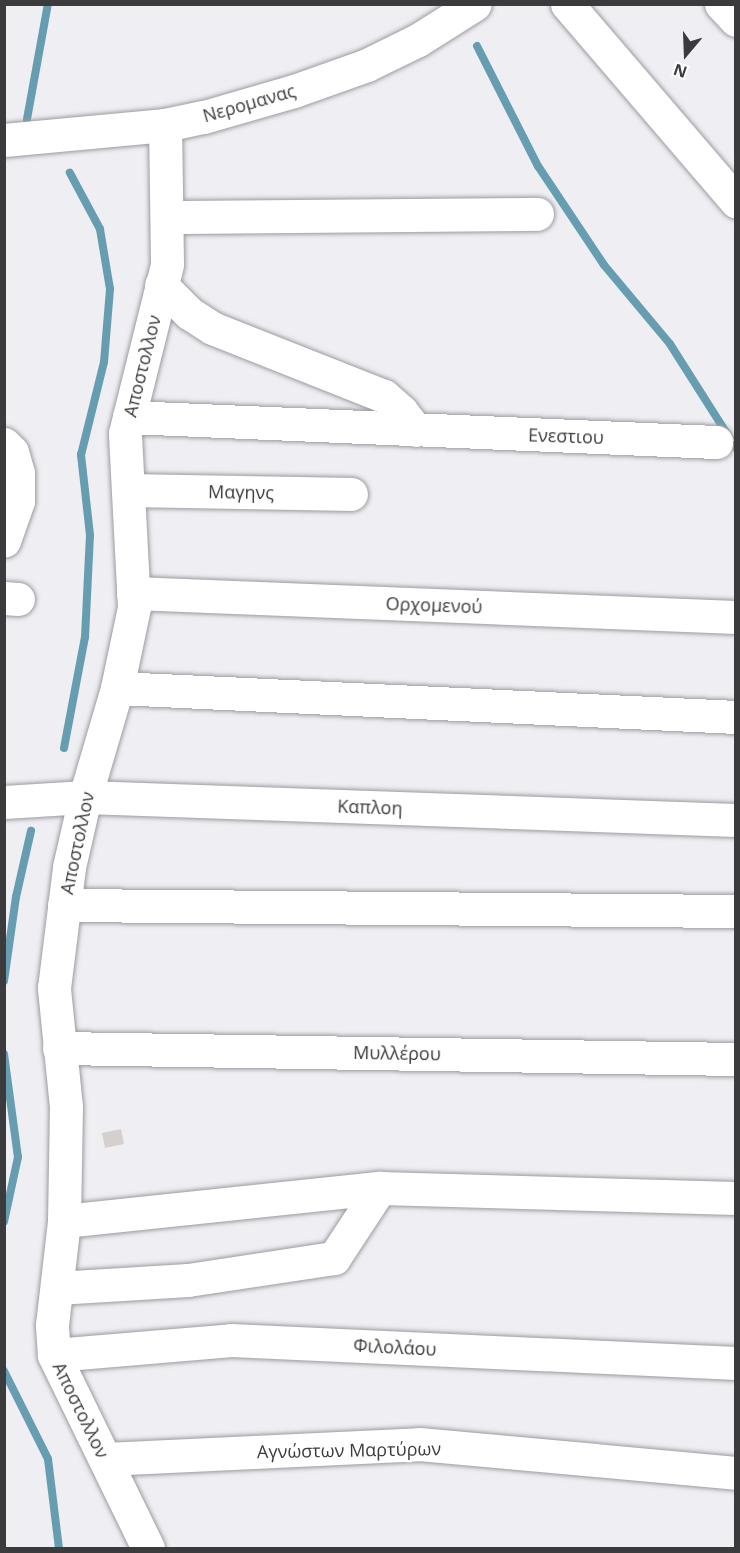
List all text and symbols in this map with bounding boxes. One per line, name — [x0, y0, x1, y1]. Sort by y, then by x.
north arrow — [656, 24, 716, 84]
text: N — [670, 59, 690, 84]
street label: Νερομανας — [200, 79, 298, 127]
street label: Αποστολλον — [119, 313, 165, 419]
street label: Ενεστιου — [528, 424, 604, 448]
street label: Μαγηνς — [208, 481, 274, 503]
street label: Ορχομενού — [385, 593, 483, 617]
street label: Αποστολλον — [56, 790, 98, 896]
street label: Καπλοη — [337, 795, 403, 819]
street label: Μυλλέρου — [353, 1041, 441, 1065]
street label: Φιλολάου — [353, 1334, 437, 1360]
street label: Αποστολλον — [48, 1358, 114, 1462]
street label: Αγνώστων Μαρτύρων — [257, 1438, 441, 1462]

